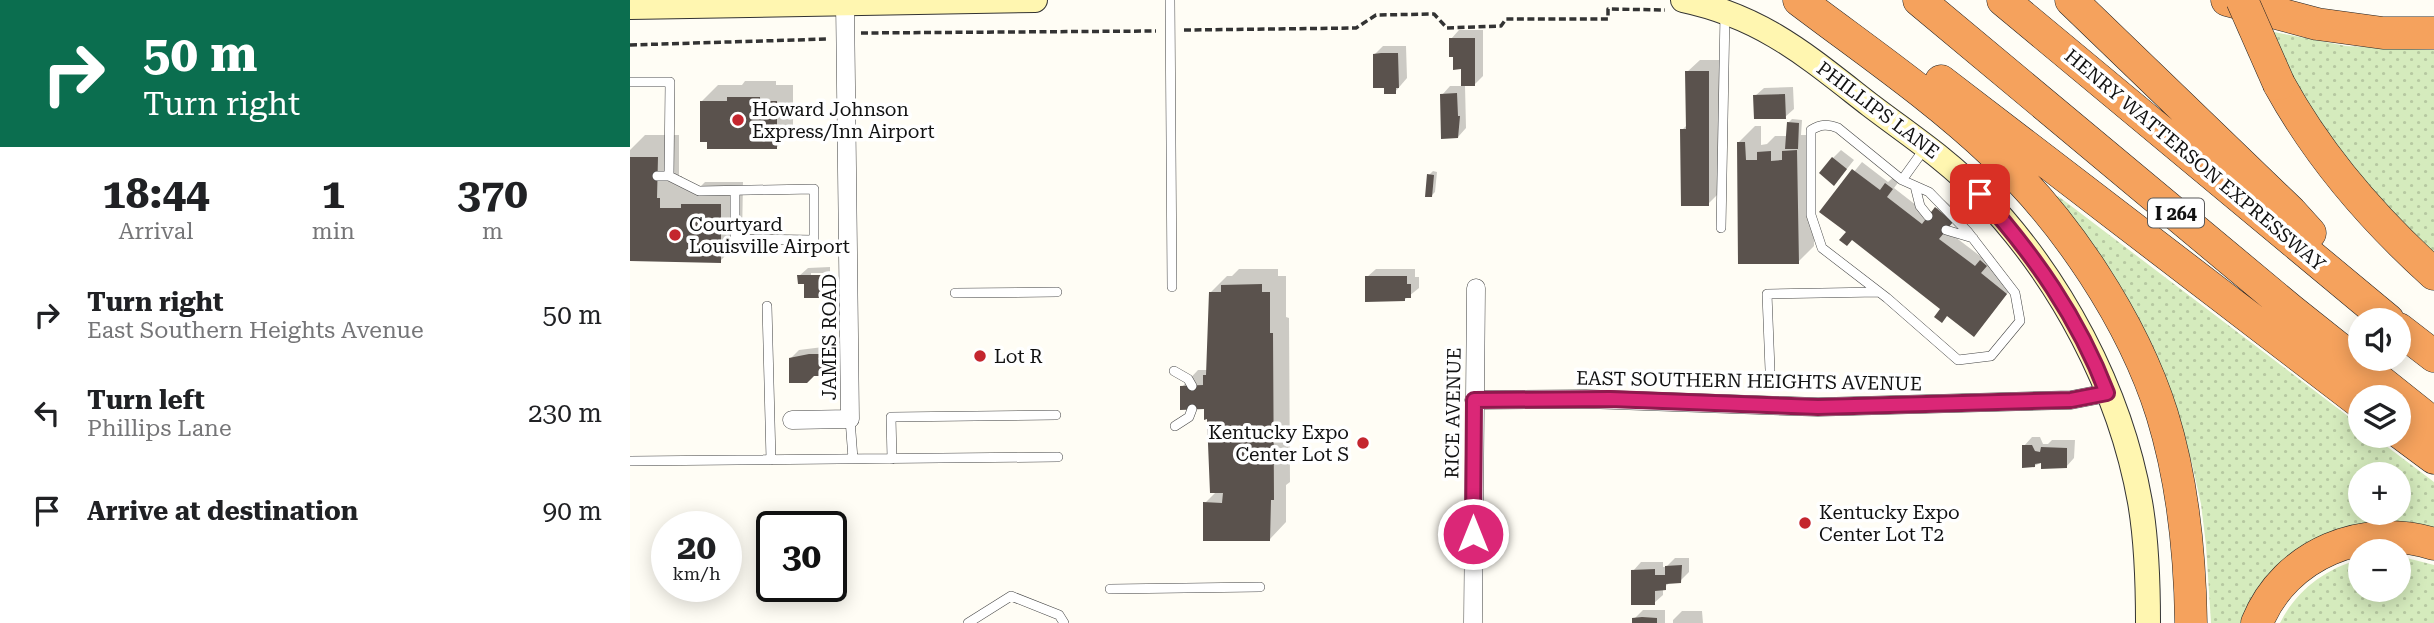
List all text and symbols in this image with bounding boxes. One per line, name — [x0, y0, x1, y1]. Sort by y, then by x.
text: 50 m — [143, 26, 258, 83]
icon: right — [28, 28, 119, 119]
street label: HENRY WATTERSON EXPRESSWAY — [2060, 44, 2330, 276]
street label: PHILLIPS LANE — [1812, 57, 1944, 163]
text: Turn right — [143, 85, 300, 123]
place label: Howard Johnson Express/Inn Airport — [752, 98, 935, 143]
marker: Howard Johnson Express/Inn Airport — [730, 112, 746, 128]
pin — [1950, 164, 2010, 224]
text: 18:44 — [102, 169, 209, 218]
text: 1 — [322, 169, 345, 218]
text: 370 — [457, 169, 528, 218]
icon: arrive — [1961, 175, 1999, 213]
road number: I 264 — [2148, 198, 2204, 228]
place label: Courtyard Louisville Airport — [689, 213, 850, 258]
text: Arrival — [118, 218, 193, 245]
text: min — [312, 218, 355, 245]
text: m — [482, 218, 503, 245]
marker: Courtyard Louisville Airport — [667, 227, 683, 243]
street label: JAMES ROAD — [818, 274, 841, 400]
text: Turn right — [87, 287, 223, 317]
icon: right — [28, 296, 66, 334]
text: 50 m — [543, 300, 602, 330]
map controls — [2348, 308, 2411, 602]
button: sound — [2348, 308, 2411, 371]
text: East Southern Heights Avenue — [87, 317, 424, 344]
place label: Lot R — [994, 345, 1043, 368]
street label: RICE AVENUE — [1440, 347, 1466, 479]
marker: Lot R — [972, 348, 988, 364]
street label: EAST SOUTHERN HEIGHTS AVENUE — [1576, 366, 1922, 396]
text: Turn left — [87, 385, 205, 415]
button: layers — [2348, 385, 2411, 448]
icon: left — [28, 394, 66, 432]
text: 230 m — [528, 398, 602, 428]
text: Phillips Lane — [87, 415, 232, 442]
place label: Kentucky Expo Center Lot S — [1208, 421, 1349, 466]
marker: Kentucky Expo Center Lot S — [1355, 435, 1371, 451]
button: + — [2348, 462, 2411, 525]
icon: arrive — [28, 492, 66, 530]
text: Arrive at destination — [87, 496, 358, 526]
text: 90 m — [543, 496, 602, 526]
position arrow — [1436, 497, 1510, 571]
place label: Kentucky Expo Center Lot T2 — [1819, 501, 1960, 546]
speed limit sign: 30 — [756, 511, 847, 602]
marker: Kentucky Expo Center Lot T2 — [1797, 515, 1813, 531]
text: 20 — [677, 527, 716, 568]
button: − — [2348, 539, 2411, 602]
text: km/h — [672, 563, 721, 584]

